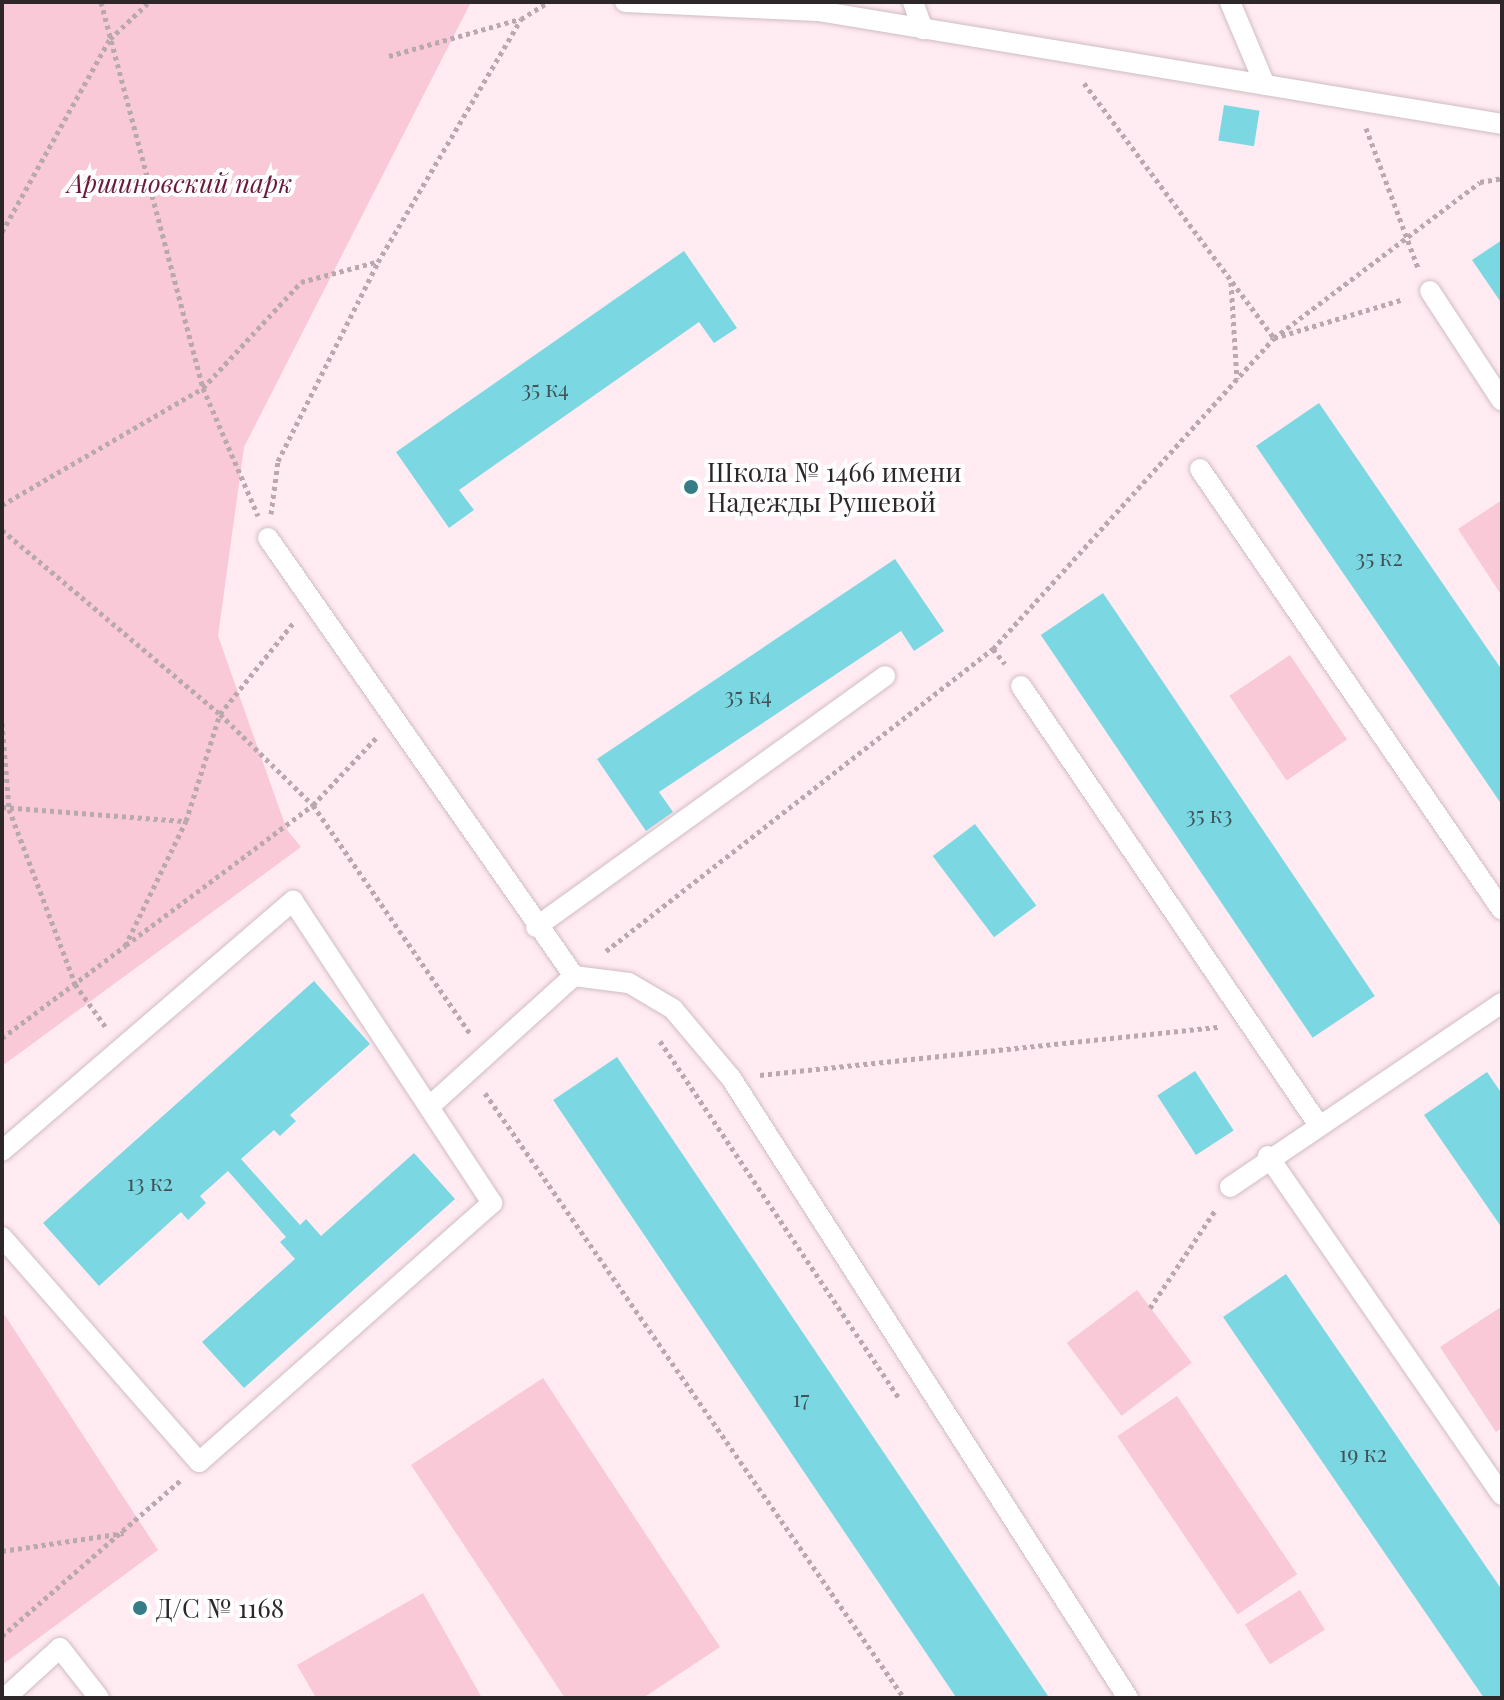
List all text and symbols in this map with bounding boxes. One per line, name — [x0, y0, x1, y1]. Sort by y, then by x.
park label: Аршиновский парк — [67, 167, 293, 199]
house number: 35 к4 — [521, 376, 569, 402]
place label: Школа № 1466 имени Надежды Рушевой — [707, 456, 962, 518]
marker: Школа № 1466 имени Надежды Рушевой — [682, 478, 700, 496]
house number: 35 к2 — [1355, 545, 1403, 571]
house number: 35 к4 — [724, 683, 772, 709]
house number: 35 к3 — [1185, 802, 1233, 828]
house number: 13 к2 — [127, 1170, 173, 1196]
house number: 17 — [792, 1386, 810, 1412]
house number: 19 к2 — [1339, 1441, 1387, 1467]
place label: Д/C № 1168 — [156, 1592, 284, 1624]
marker: Д/C № 1168 — [131, 1599, 149, 1617]

